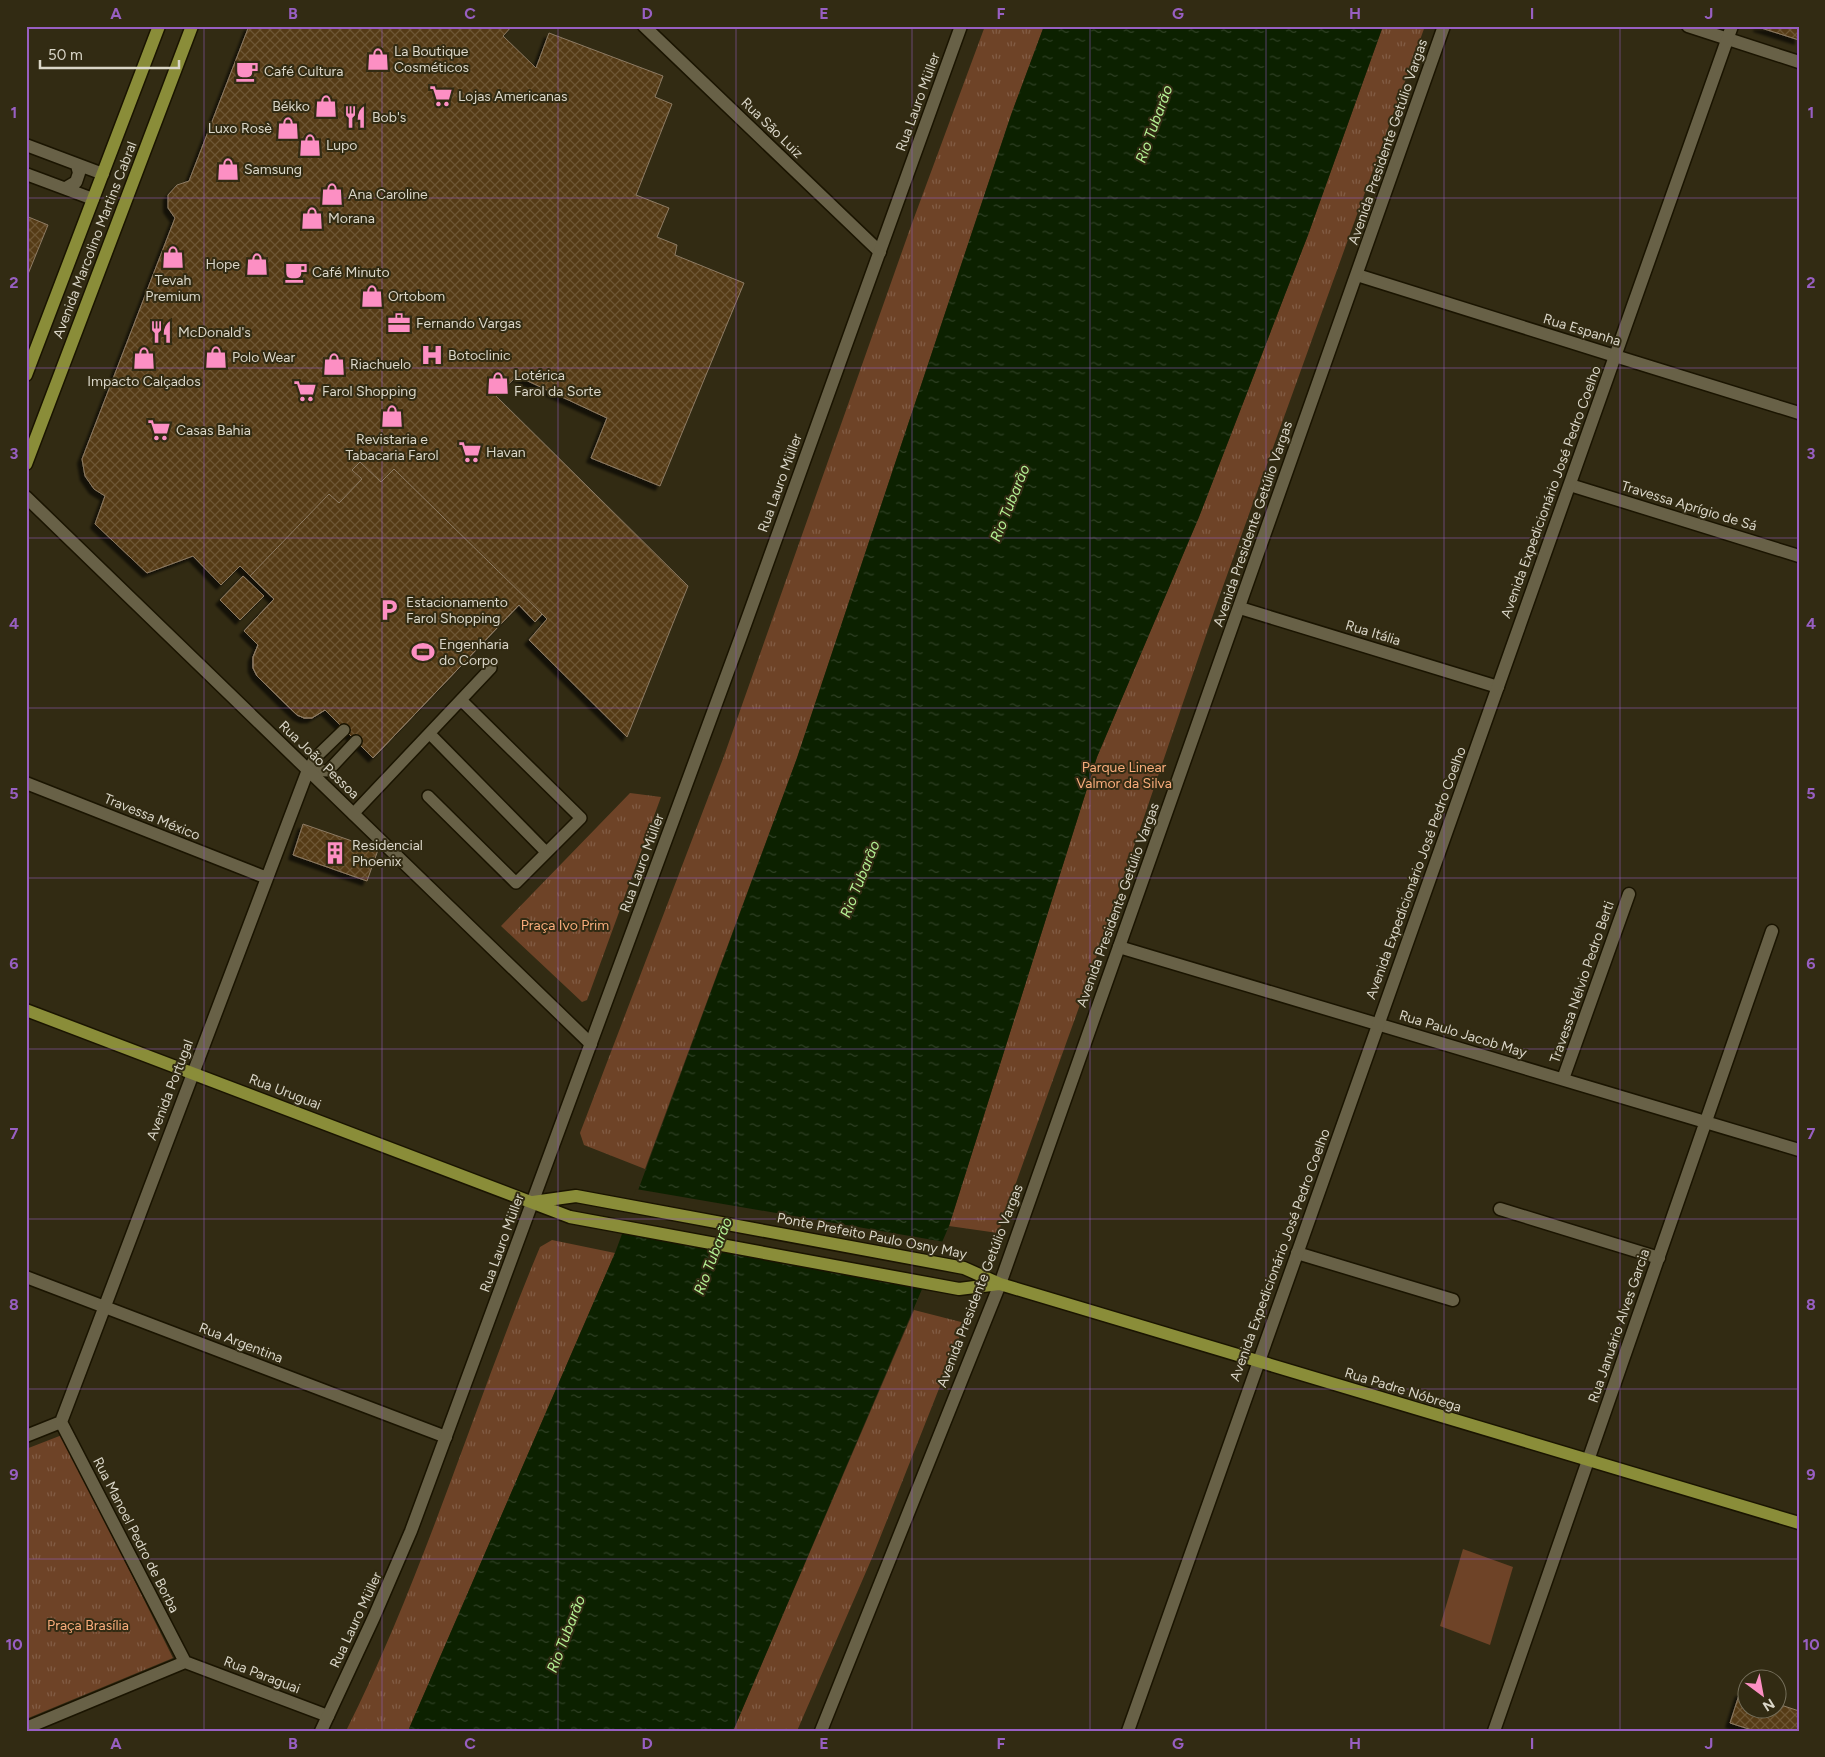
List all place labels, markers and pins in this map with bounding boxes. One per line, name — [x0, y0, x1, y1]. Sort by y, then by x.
place label: La Boutique Cosméticos — [394, 43, 469, 76]
shop icon: La Boutique Cosméticos — [365, 46, 391, 72]
cafe icon: Café Cultura — [234, 58, 260, 84]
place label: Café Cultura — [264, 63, 343, 80]
supermarket icon: Lojas Americanas — [428, 83, 454, 109]
place label: Lojas Americanas — [458, 88, 568, 105]
shop icon: Békko — [313, 93, 339, 119]
place label: Békko — [272, 98, 310, 115]
restaurant icon: Bob's — [342, 104, 368, 130]
place label: Bob's — [372, 109, 406, 126]
shop icon: Luxo Rosè — [275, 115, 301, 141]
place label: Luxo Rosè — [208, 120, 272, 137]
shop icon: Lupo — [297, 132, 323, 158]
place label: Lupo — [326, 137, 358, 154]
shop icon: Samsung — [215, 156, 241, 182]
place label: Samsung — [244, 161, 302, 178]
shop icon: Ana Caroline — [319, 181, 345, 207]
place label: Ana Caroline — [348, 186, 428, 203]
shop icon: Morana — [299, 205, 325, 231]
place label: Morana — [328, 210, 375, 227]
shop icon: Tevah Premium — [160, 244, 186, 270]
shop icon: Hope — [244, 251, 270, 277]
place label: Hope — [205, 256, 240, 273]
cafe icon: Café Minuto — [283, 259, 309, 285]
place label: Café Minuto — [312, 264, 390, 281]
place label: Tevah Premium — [145, 272, 201, 305]
shop icon: Ortobom — [359, 283, 385, 309]
place label: Ortobom — [388, 288, 445, 305]
office icon: Fernando Vargas — [386, 310, 412, 336]
place label: Fernando Vargas — [416, 315, 521, 332]
restaurant icon: McDonald's — [148, 319, 174, 345]
place label: McDonald's — [178, 324, 251, 341]
hospital icon: Botoclinic — [419, 342, 445, 368]
shop icon: Polo Wear — [203, 344, 229, 370]
shop icon: Impacto Calçados — [131, 345, 157, 371]
place label: Botoclinic — [448, 347, 511, 364]
place label: Polo Wear — [232, 349, 295, 366]
shop icon: Riachuelo — [321, 351, 347, 377]
place label: Riachuelo — [350, 356, 411, 373]
place label: Lotérica Farol da Sorte — [514, 367, 602, 400]
shop icon: Lotérica Farol da Sorte — [485, 370, 511, 396]
place label: Impacto Calçados — [87, 373, 201, 390]
supermarket icon: Farol Shopping — [292, 378, 318, 404]
place label: Farol Shopping — [322, 383, 416, 400]
shop icon: Revistaria e Tabacaria Farol — [379, 403, 405, 429]
supermarket icon: Casas Bahia — [146, 417, 172, 443]
place label: Casas Bahia — [176, 422, 251, 439]
place label: Revistaria e Tabacaria Farol — [345, 431, 439, 464]
supermarket icon: Havan — [457, 439, 483, 465]
place label: Havan — [486, 444, 526, 461]
place label: Estacionamento Farol Shopping — [406, 594, 508, 627]
parking icon: Estacionamento Farol Shopping — [376, 597, 402, 623]
place label: Engenharia do Corpo — [439, 636, 509, 669]
sports icon: Engenharia do Corpo — [410, 639, 436, 665]
place label: Residencial Phoenix — [352, 837, 423, 870]
building icon: Residencial Phoenix — [322, 840, 348, 866]

